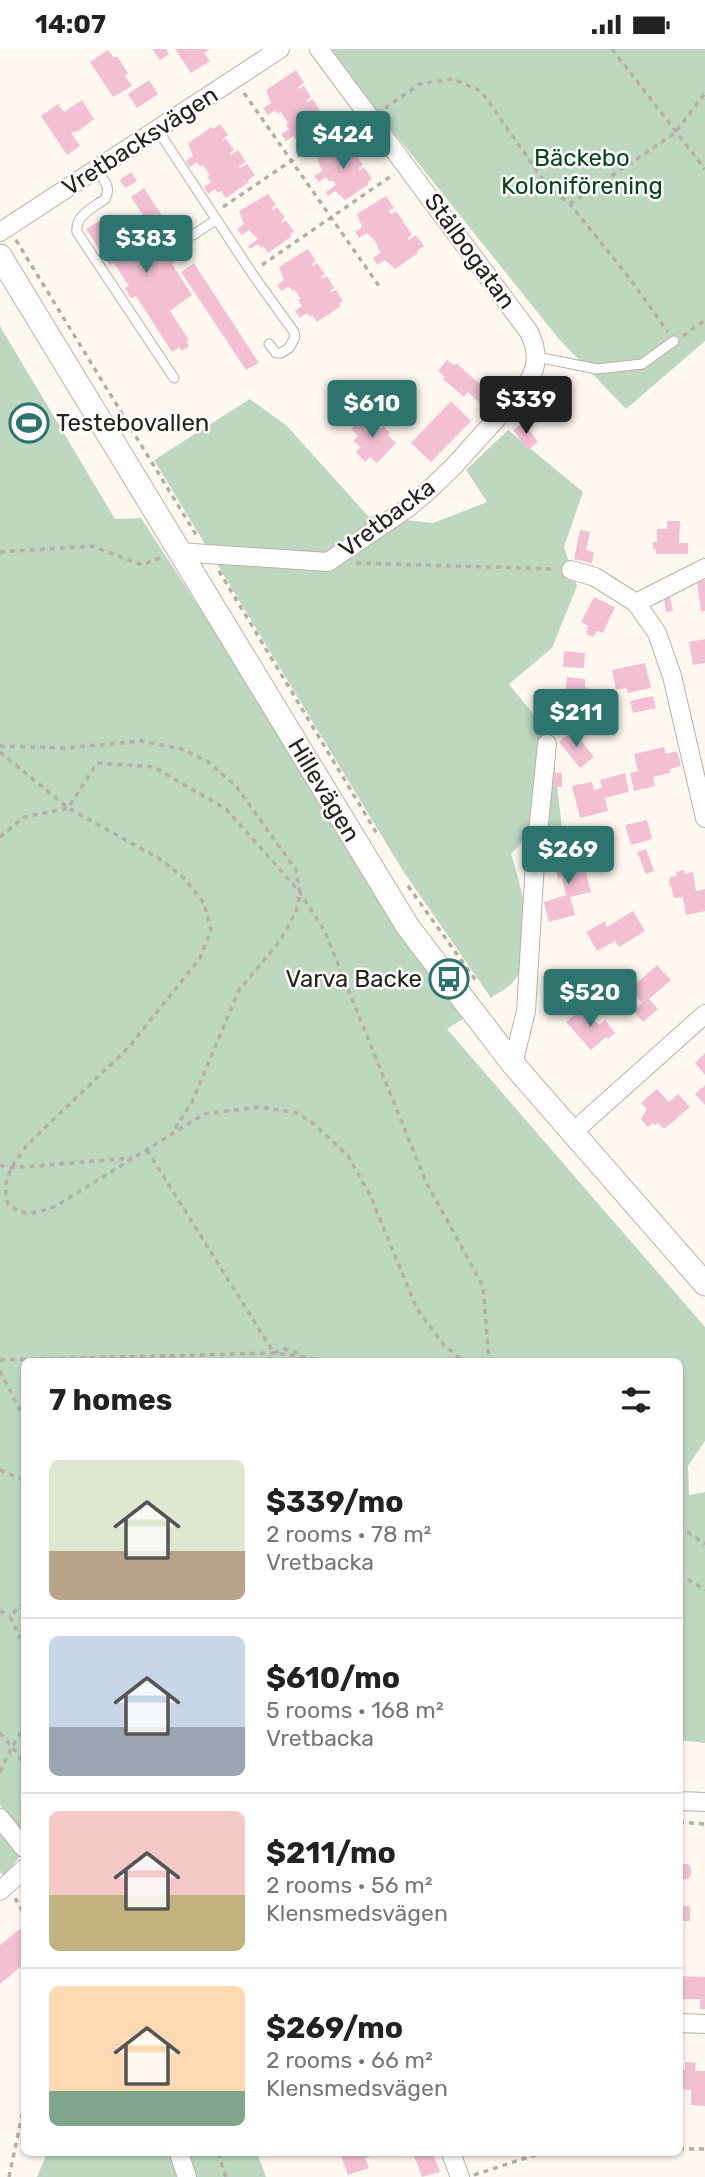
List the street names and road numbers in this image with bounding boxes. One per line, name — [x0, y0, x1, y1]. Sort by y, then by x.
street label: Vretbacksvägen — [57, 80, 223, 202]
street label: Stålbogatan — [419, 188, 521, 314]
street label: Vretbacka — [334, 473, 440, 563]
street label: Hillevägen — [282, 733, 366, 847]

